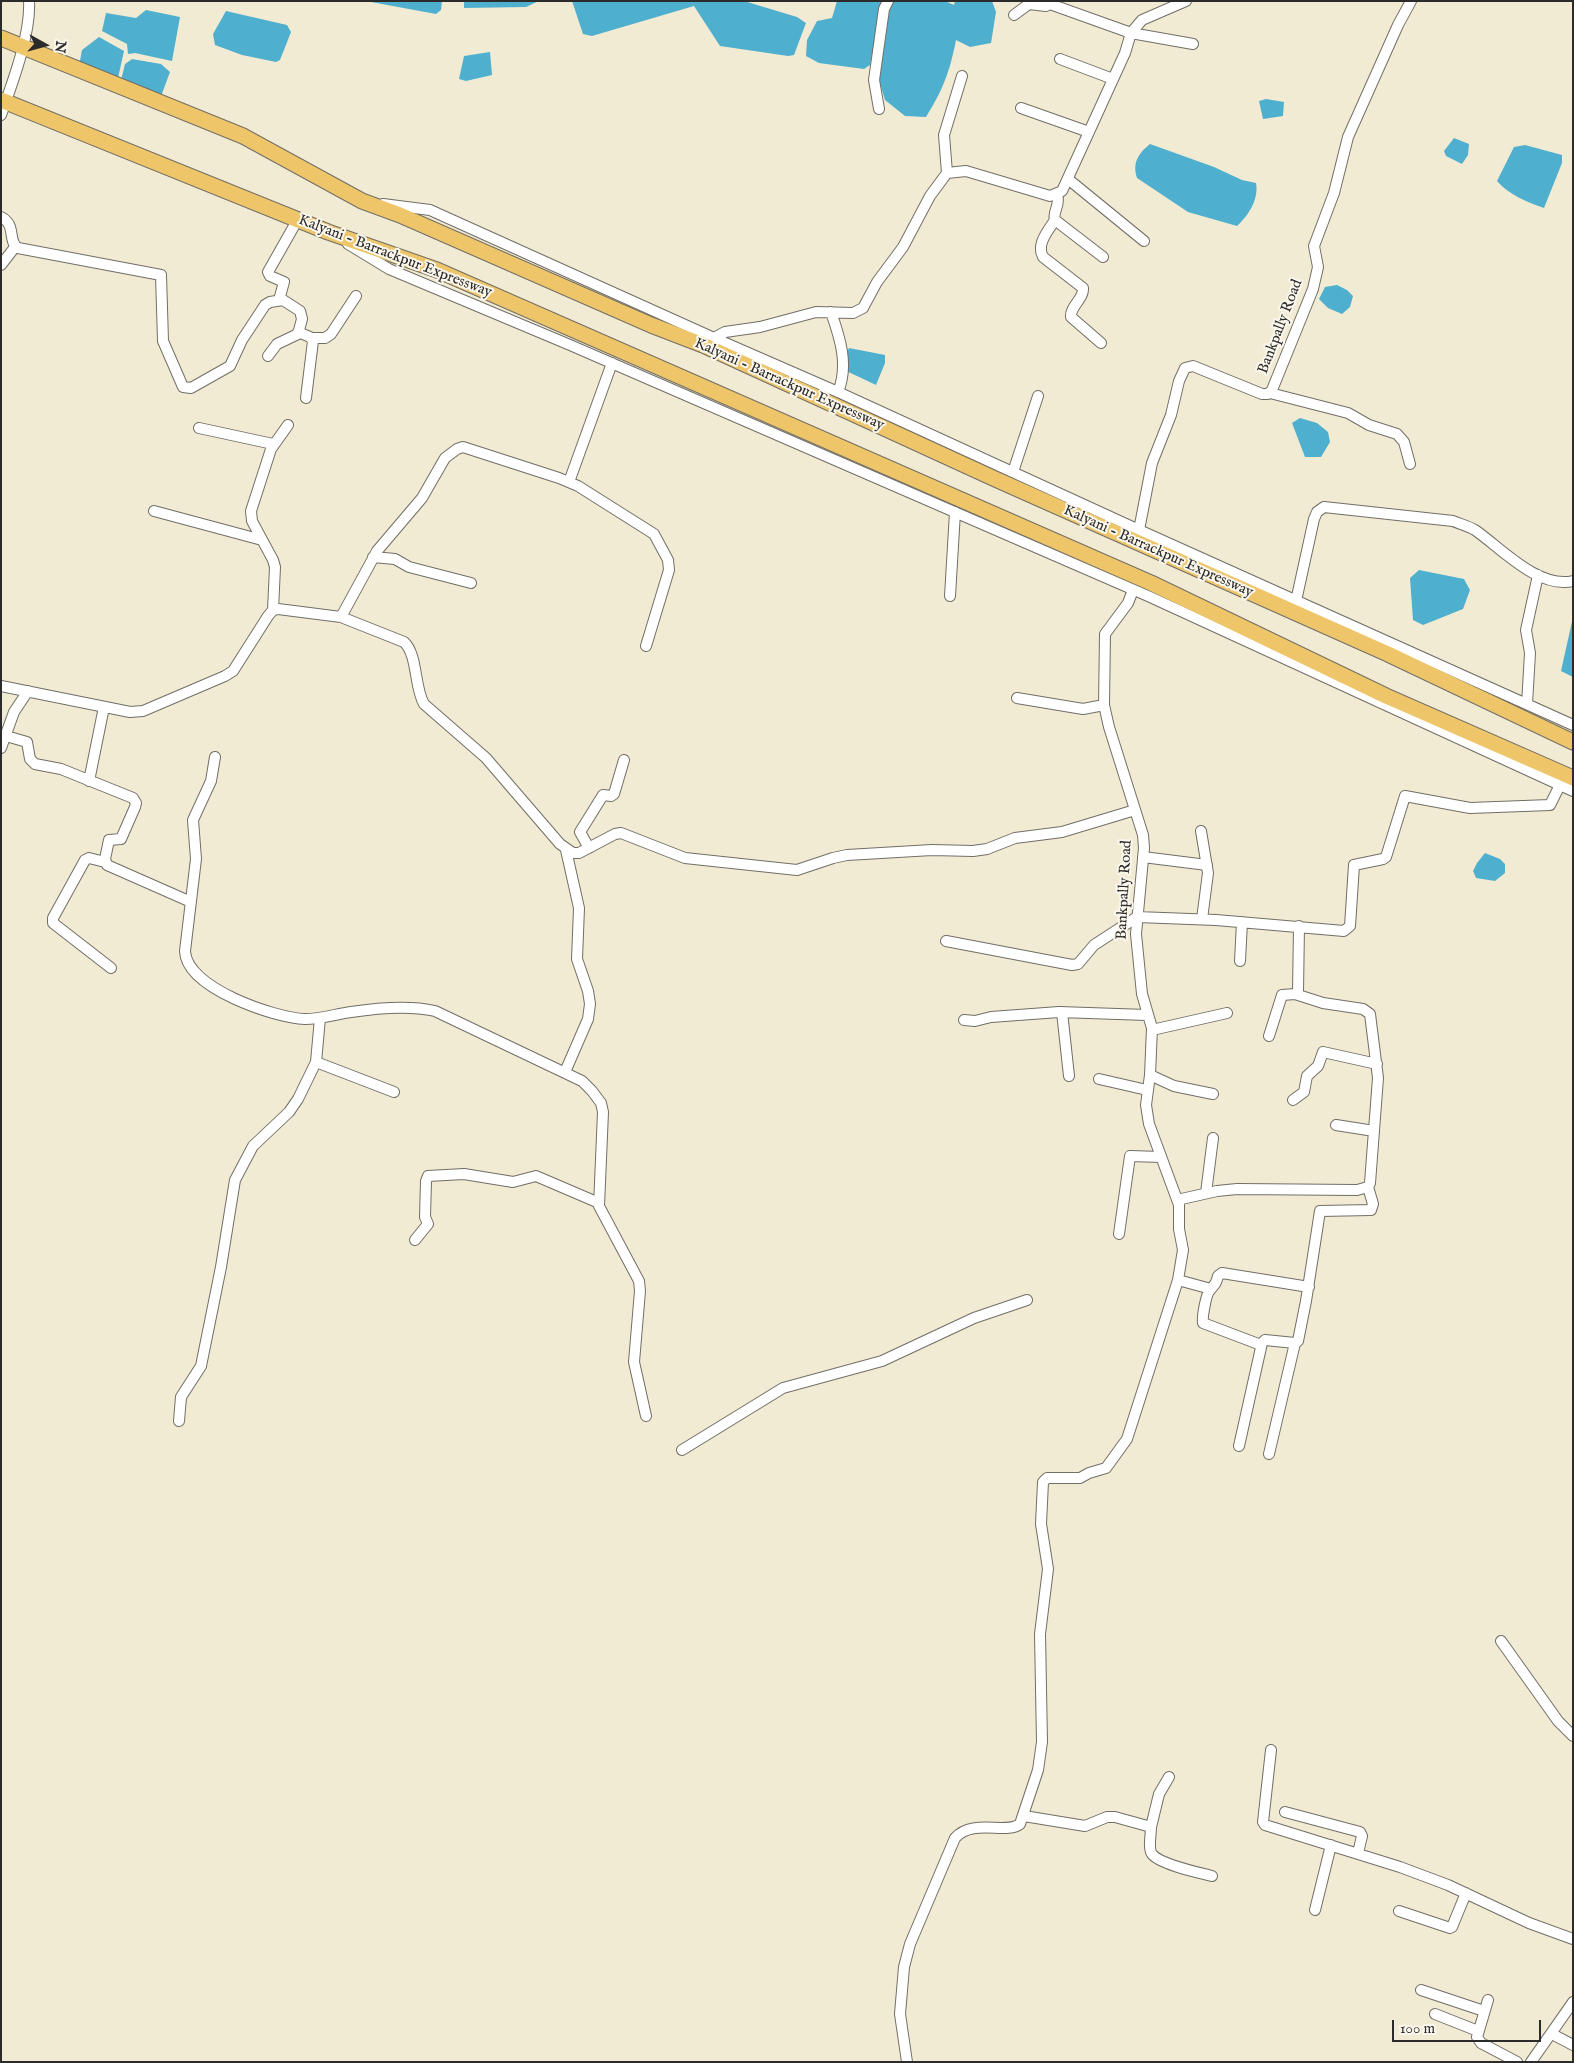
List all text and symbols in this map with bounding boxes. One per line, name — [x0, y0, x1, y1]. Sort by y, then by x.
north arrow — [20, 20, 70, 70]
text: N — [50, 40, 70, 54]
street label: Kalyani - Barrackpur Expressway — [296, 212, 494, 302]
street label: Bankpally Road — [1255, 277, 1307, 377]
street label: Kalyani - Barrackpur Expressway — [691, 335, 887, 435]
street label: Kalyani - Barrackpur Expressway — [1060, 502, 1256, 602]
street label: Bankpally Road — [1113, 840, 1137, 940]
scale bar — [1394, 2010, 1543, 2042]
text: 100 m — [1400, 2019, 1435, 2038]

